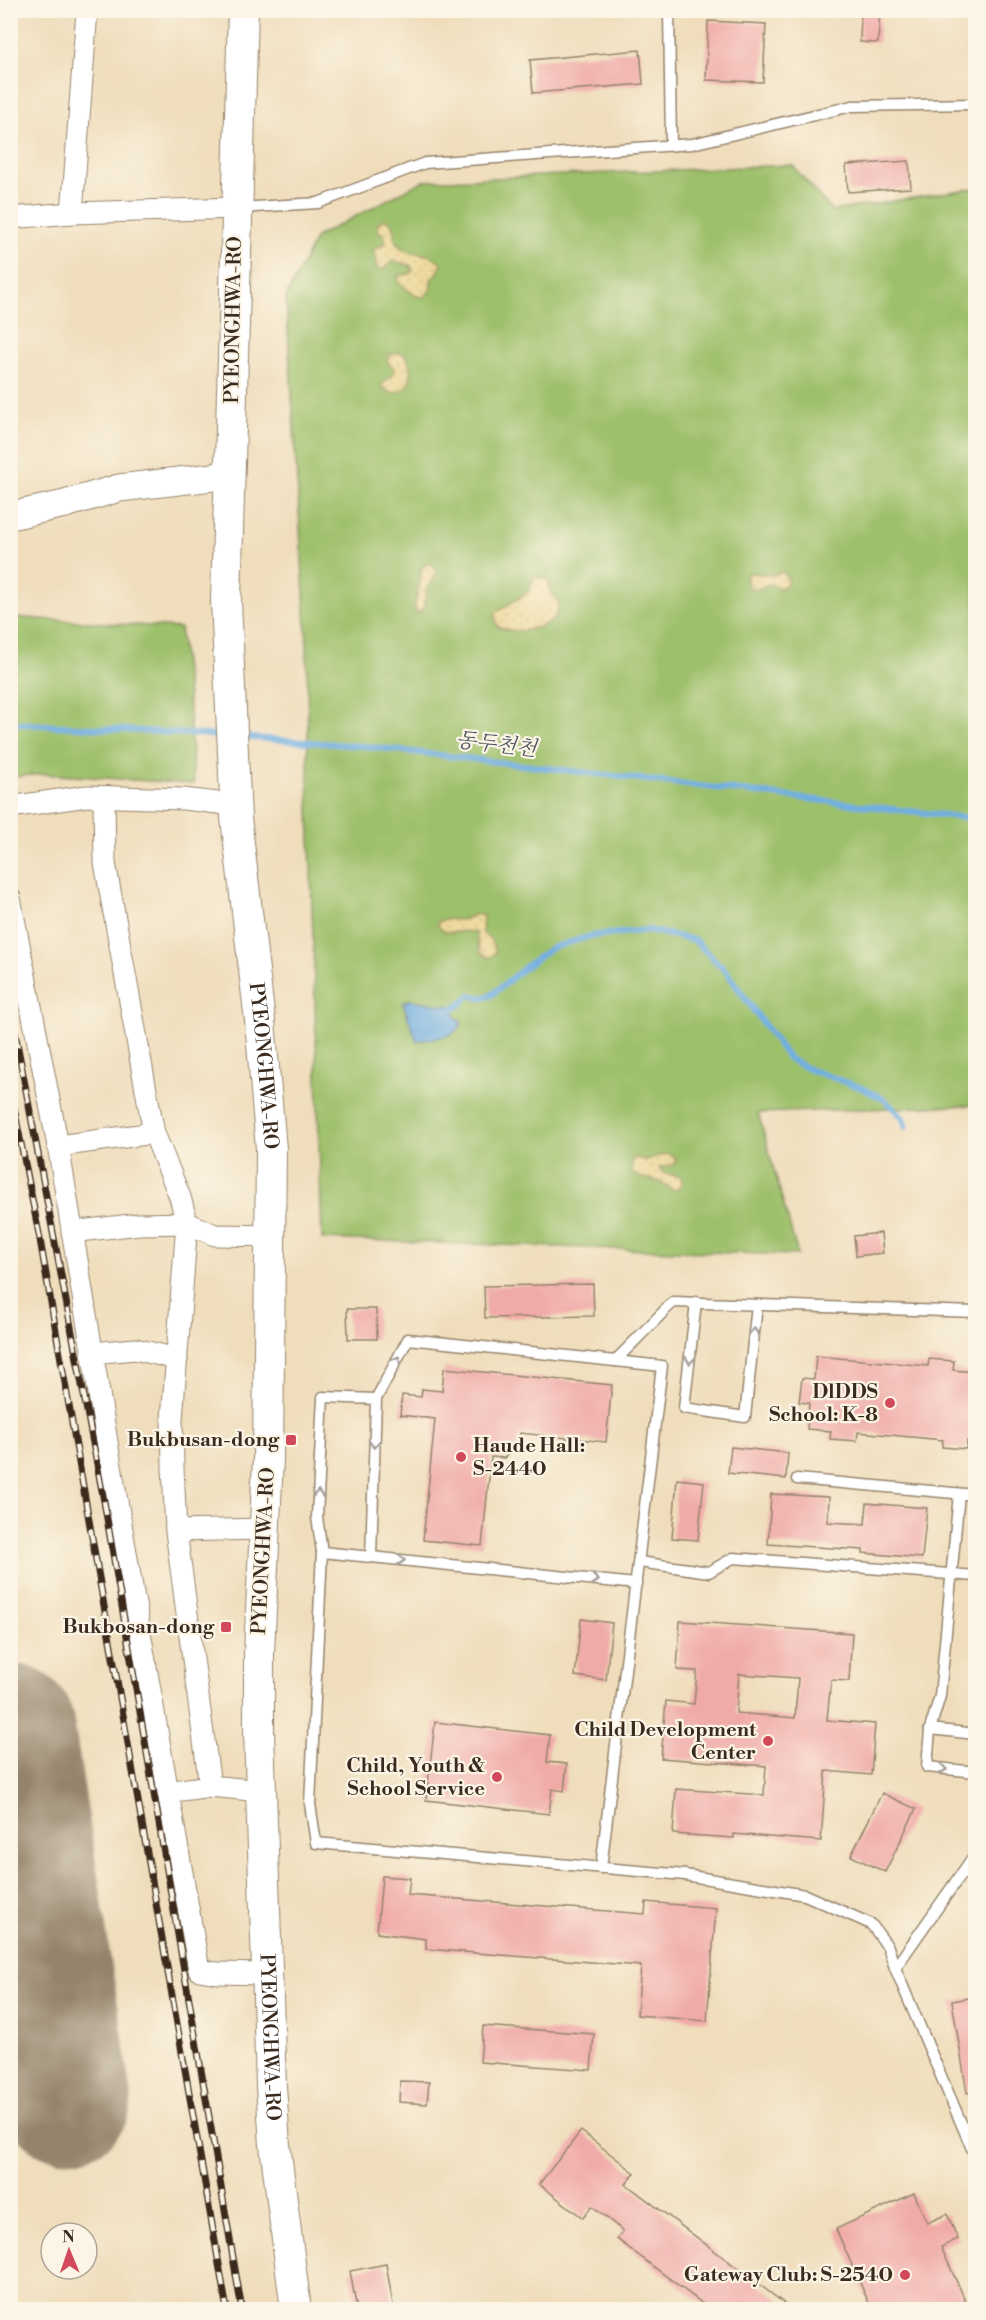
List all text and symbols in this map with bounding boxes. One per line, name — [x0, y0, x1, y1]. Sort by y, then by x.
street label: PYEONGHWA-RO — [220, 236, 248, 404]
water label: 동두천천 — [454, 727, 540, 763]
street label: PYEONGHWA-RO — [243, 981, 283, 1150]
one-way arrow — [747, 1327, 760, 1337]
one-way arrow — [684, 1355, 697, 1364]
one-way arrow — [390, 1356, 401, 1366]
place label: DlDDS School: K-8 — [769, 1380, 878, 1428]
marker: DlDDS School: K-8 — [883, 1396, 897, 1410]
place label: Bukbusan-dong — [127, 1428, 280, 1453]
marker: Bukbusan-dong — [284, 1433, 298, 1447]
place label: Haude Hall: S-2440 — [473, 1434, 585, 1482]
one-way arrow — [368, 1439, 381, 1448]
marker: Haude Hall: S-2440 — [454, 1450, 468, 1464]
street label: PYEONGHWA-RO — [247, 1467, 281, 1635]
one-way arrow — [311, 1489, 324, 1498]
one-way arrow — [396, 1553, 405, 1566]
one-way arrow — [590, 1573, 599, 1586]
place label: Bukbosan-dong — [62, 1615, 215, 1640]
marker: Bukbosan-dong — [219, 1620, 233, 1634]
place label: Child Development Center — [574, 1718, 757, 1766]
marker: Child Development Center — [761, 1734, 775, 1748]
place label: Child, Youth & School Service — [346, 1754, 485, 1802]
one-way arrow — [938, 1762, 947, 1775]
marker: Child, Youth & School Service — [490, 1770, 504, 1784]
street label: PYEONGHWA-RO — [254, 1953, 286, 2122]
north arrow — [39, 2221, 99, 2281]
text: N — [62, 2227, 76, 2247]
place label: Gateway Club: S-2540 — [684, 2263, 893, 2288]
marker: Gateway Club: S-2540 — [898, 2268, 912, 2282]

